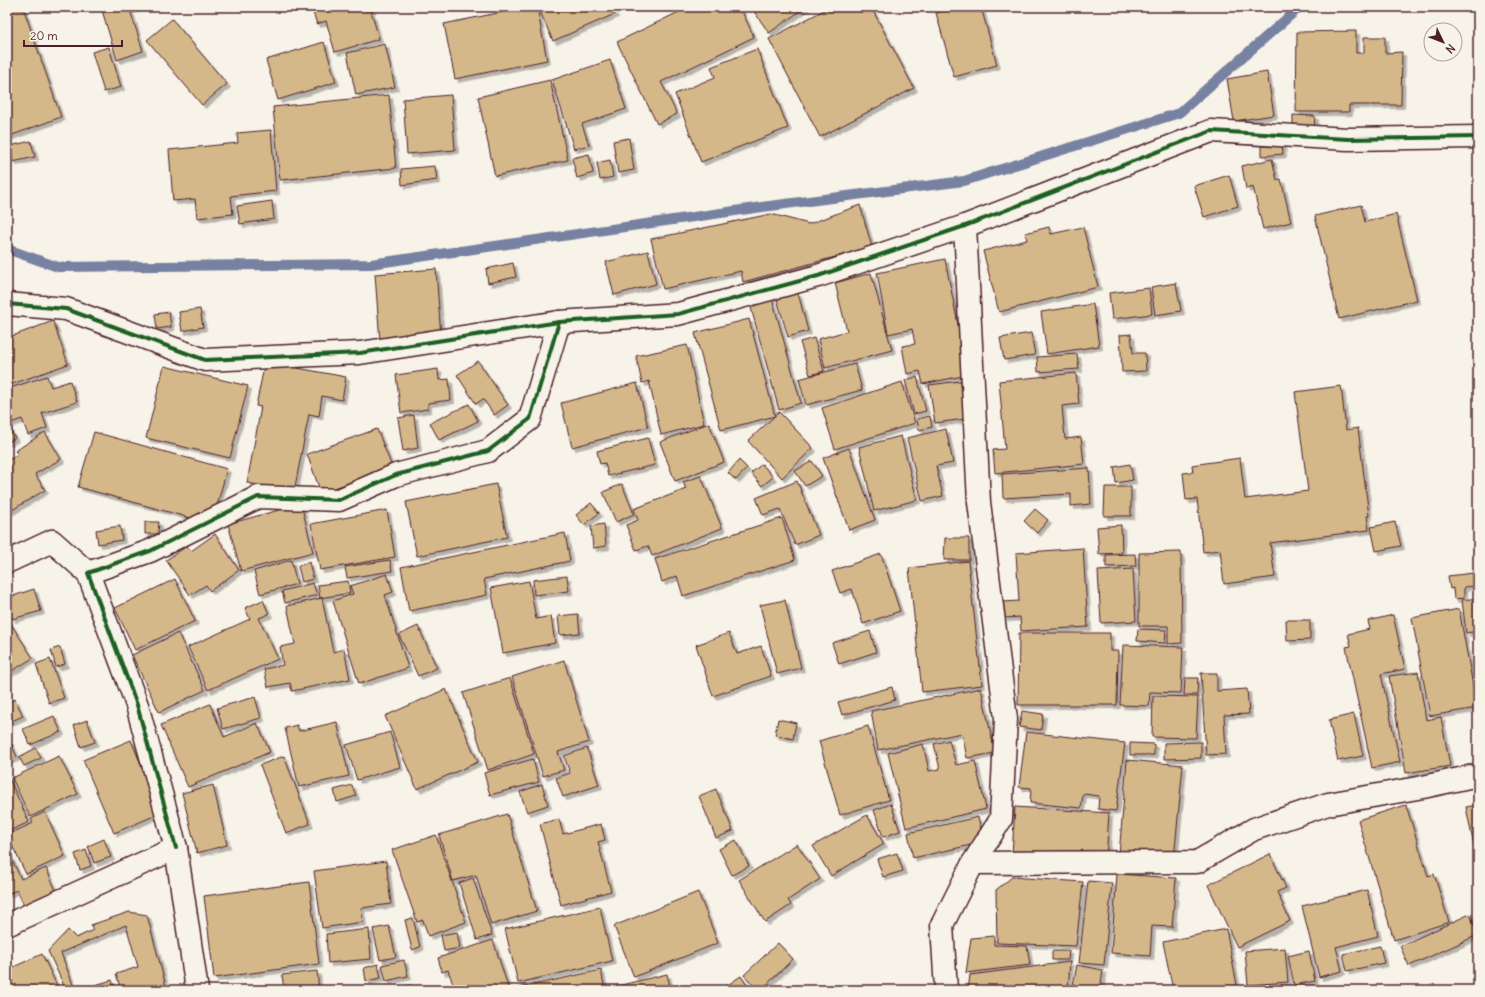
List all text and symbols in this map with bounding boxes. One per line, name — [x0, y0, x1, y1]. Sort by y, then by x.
scale bar — [24, 22, 122, 48]
north arrow — [1423, 22, 1463, 62]
text: 20 m — [30, 28, 58, 43]
text: N — [1443, 41, 1458, 56]

